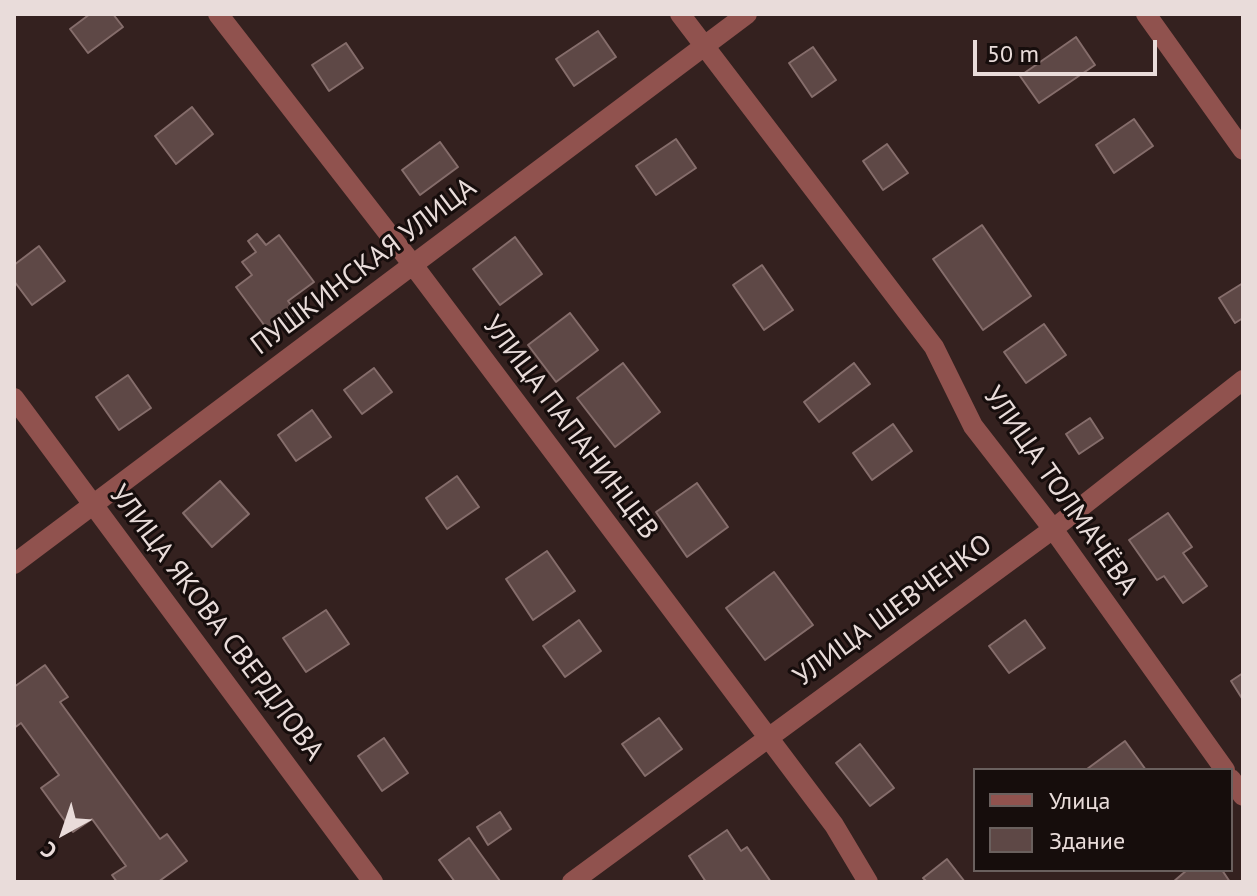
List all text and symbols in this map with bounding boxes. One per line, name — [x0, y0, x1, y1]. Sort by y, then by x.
scale bar — [977, 24, 1161, 74]
text: 50 m — [987, 38, 1039, 69]
street label: ПУШКИНСКАЯ УЛИЦА — [245, 171, 483, 363]
street label: УЛИЦА ПАПАНИНЦЕВ — [475, 310, 665, 546]
street label: УЛИЦА ТОЛМАЧЁВА — [976, 380, 1144, 602]
street label: УЛИЦА ЯКОВА СВЕРДЛОВА — [101, 479, 331, 767]
street label: УЛИЦА ШЕВЧЕНКО — [787, 528, 999, 694]
legend — [973, 768, 1233, 872]
text: Улица — [1049, 785, 1110, 816]
north arrow — [24, 792, 104, 872]
text: Здание — [1049, 825, 1125, 856]
text: С — [35, 836, 62, 865]

